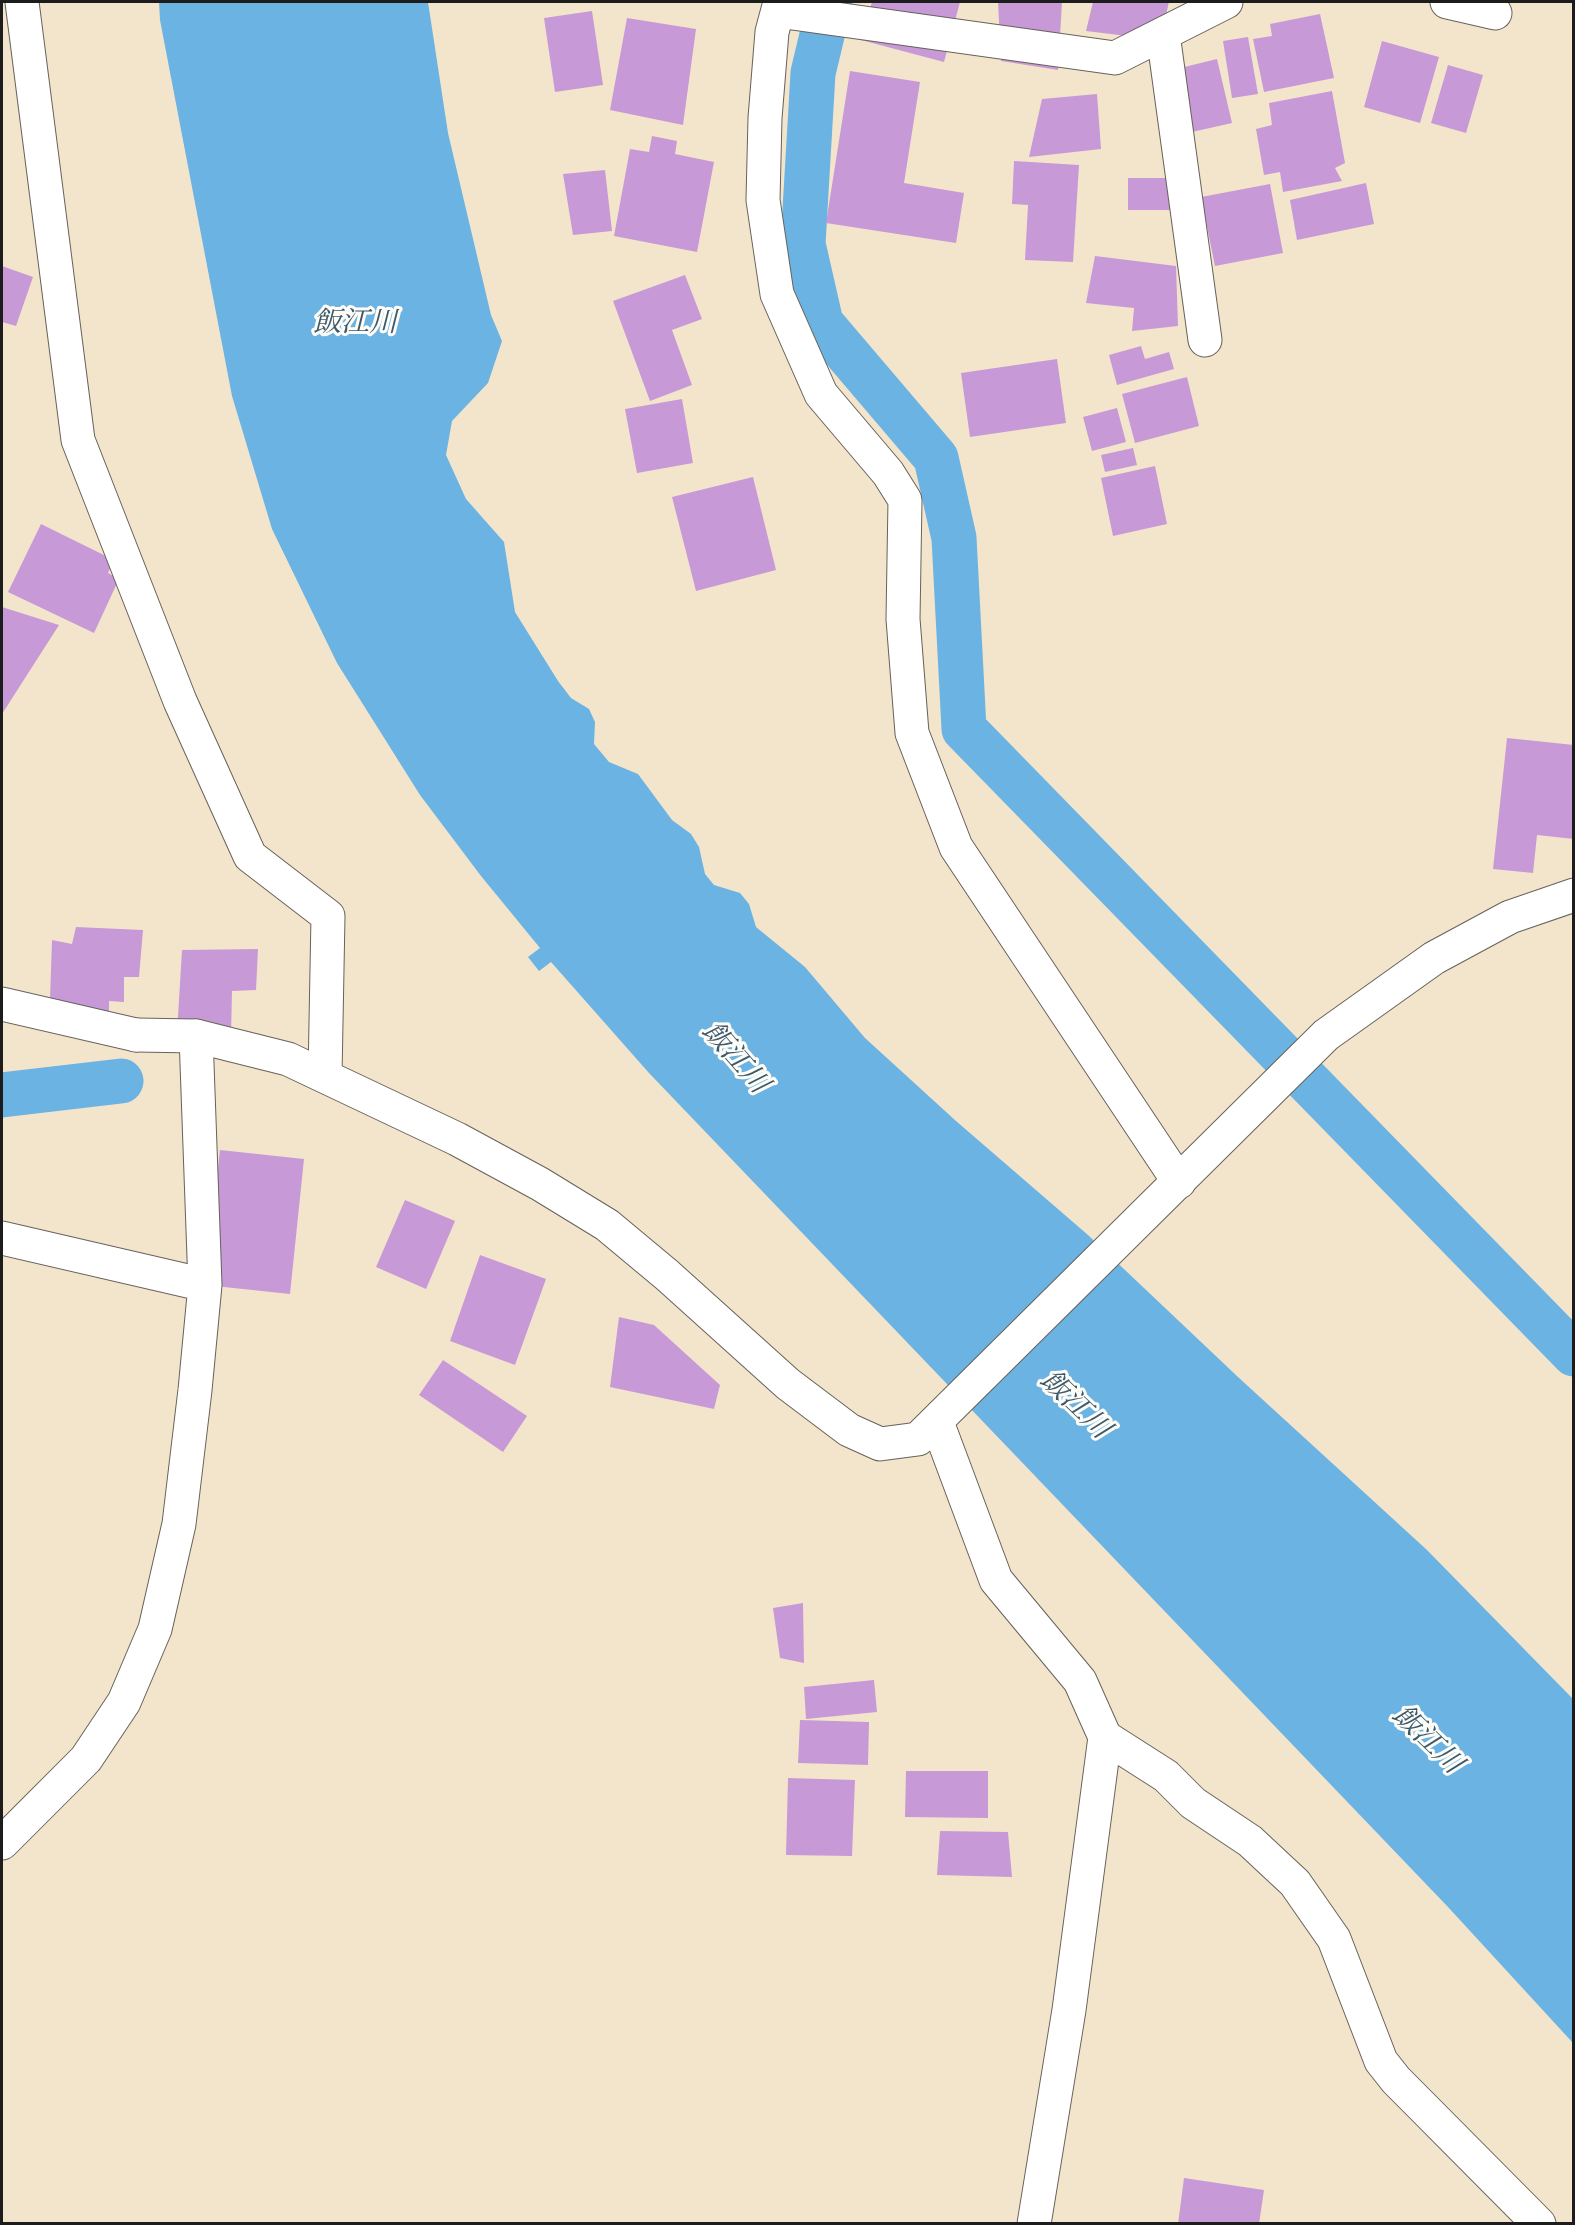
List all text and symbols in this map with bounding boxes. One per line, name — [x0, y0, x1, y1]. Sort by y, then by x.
water label: 飯江川 — [313, 306, 397, 340]
water label: 飯江川 — [695, 1015, 775, 1101]
water label: 飯江川 — [1033, 1364, 1117, 1446]
water label: 飯江川 — [1385, 1699, 1469, 1781]

